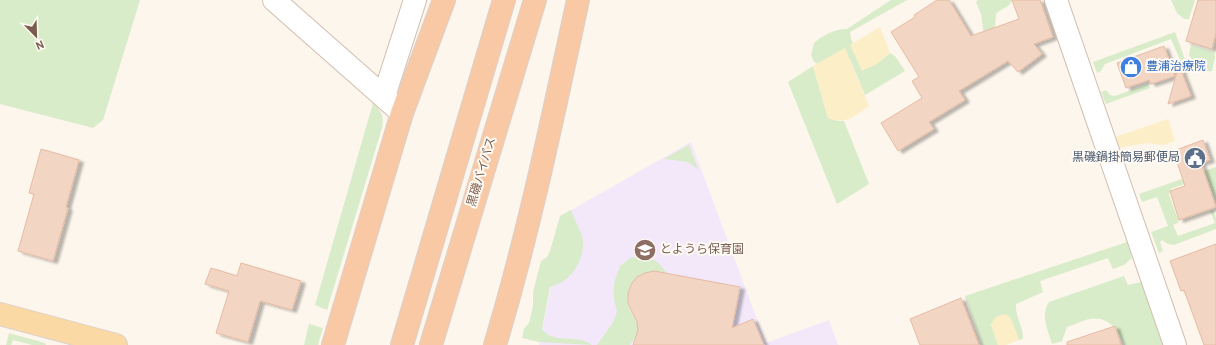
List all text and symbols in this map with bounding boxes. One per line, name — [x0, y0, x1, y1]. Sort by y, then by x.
north arrow — [16, 16, 56, 56]
text: N — [33, 36, 46, 52]
shop icon: 豊浦治療院 — [1118, 54, 1144, 80]
place label: 豊浦治療院 — [1146, 59, 1206, 75]
street label: 黒磯バイパス — [464, 135, 500, 209]
public building icon: 黒磯鍋掛簡易郵便局 — [1182, 145, 1208, 171]
place label: 黒磯鍋掛簡易郵便局 — [1072, 150, 1180, 166]
school or university icon: とようら保育園 — [632, 237, 658, 263]
place label: とようら保育園 — [660, 242, 744, 258]

